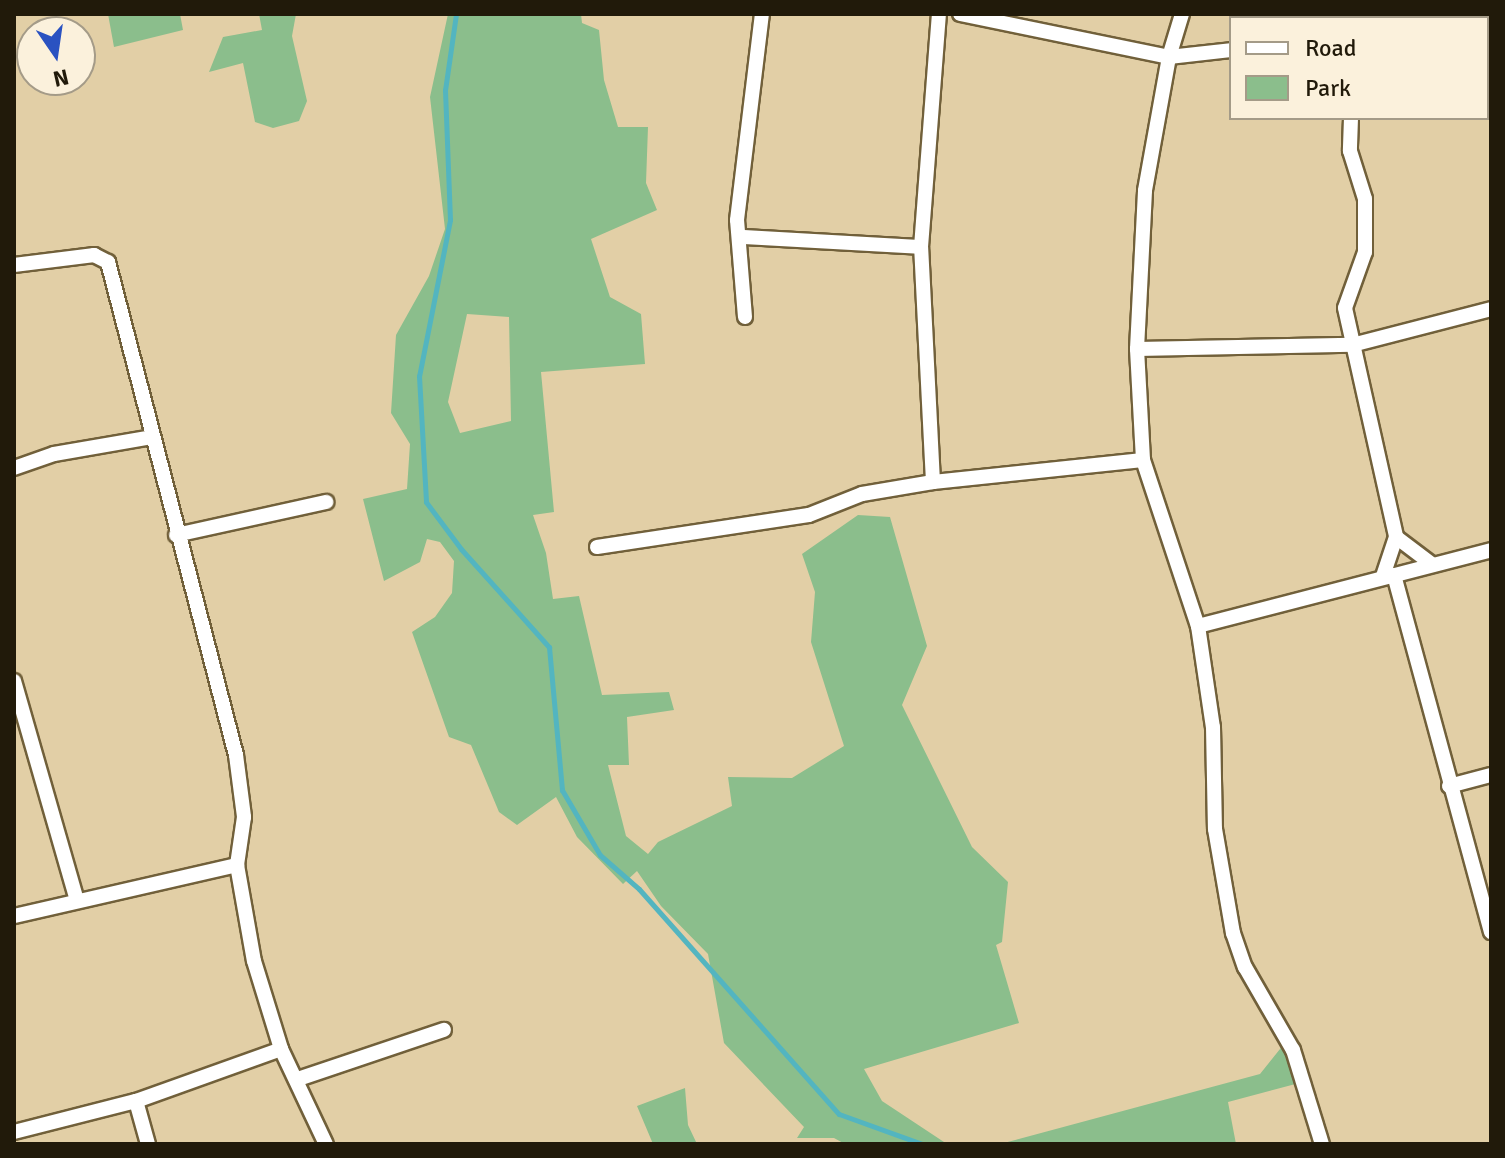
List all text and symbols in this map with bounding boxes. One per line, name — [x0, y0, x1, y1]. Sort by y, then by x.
north arrow — [16, 16, 96, 96]
legend — [1229, 16, 1489, 120]
text: Road — [1305, 33, 1356, 63]
text: N — [51, 63, 72, 93]
text: Park — [1305, 73, 1351, 103]

